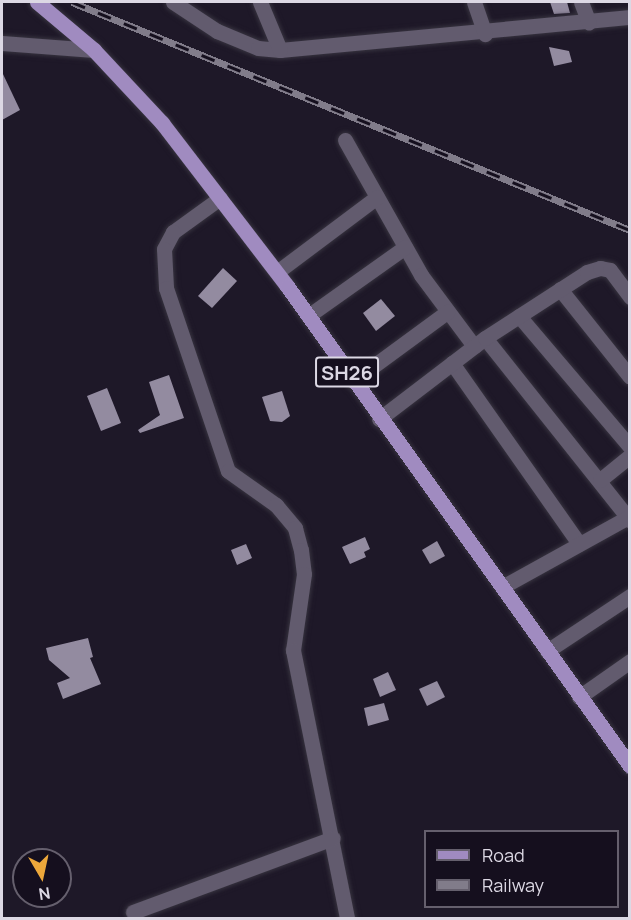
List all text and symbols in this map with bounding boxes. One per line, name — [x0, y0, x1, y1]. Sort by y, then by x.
road number: SH26 — [314, 355, 380, 389]
legend — [424, 830, 619, 908]
text: Road — [482, 843, 525, 867]
north arrow — [12, 848, 72, 908]
text: Railway — [482, 873, 544, 897]
text: N — [37, 882, 52, 906]

